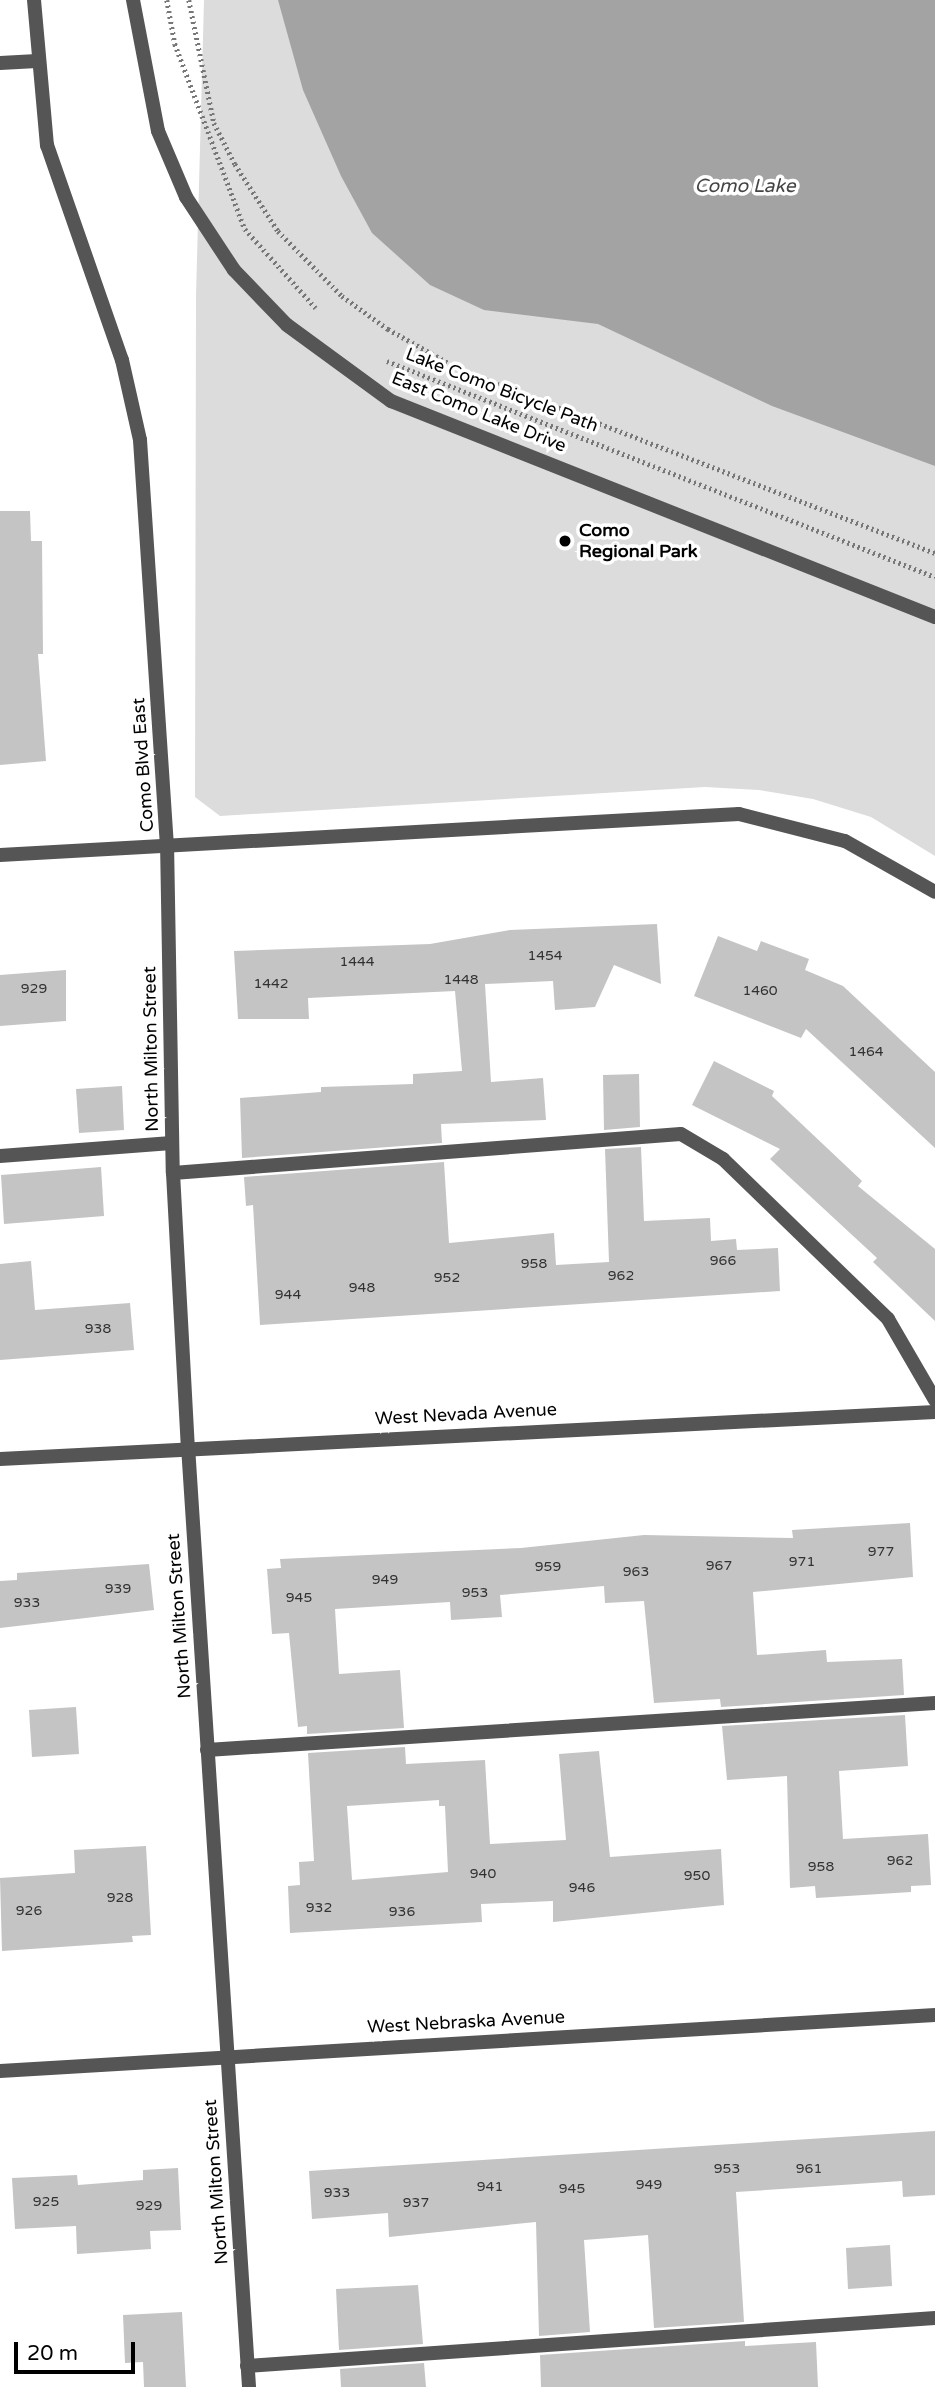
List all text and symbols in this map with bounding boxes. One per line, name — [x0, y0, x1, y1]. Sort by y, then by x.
water label: Como Lake — [695, 176, 795, 198]
street label: Lake Como Bicycle Path — [403, 343, 601, 437]
street label: East Como Lake Drive — [389, 367, 569, 457]
place label: Como Regional Park — [579, 520, 697, 562]
marker: Como Regional Park — [557, 533, 573, 549]
street label: Como Blvd East — [128, 697, 158, 833]
house number: 1454 — [527, 948, 563, 964]
house number: 1444 — [339, 954, 375, 970]
street label: North Milton Street — [139, 966, 163, 1132]
house number: 1448 — [443, 972, 479, 988]
house number: 1442 — [253, 976, 289, 992]
house number: 929 — [21, 981, 47, 997]
house number: 1460 — [742, 983, 778, 999]
house number: 1464 — [848, 1044, 884, 1060]
house number: 966 — [710, 1253, 736, 1269]
house number: 958 — [521, 1256, 547, 1272]
house number: 962 — [608, 1268, 634, 1284]
house number: 952 — [434, 1270, 460, 1286]
house number: 948 — [349, 1280, 375, 1296]
house number: 944 — [275, 1287, 301, 1303]
house number: 938 — [85, 1321, 111, 1337]
street label: West Nevada Avenue — [374, 1398, 558, 1430]
street label: North Milton Street — [162, 1533, 196, 1699]
house number: 977 — [868, 1544, 894, 1560]
house number: 971 — [789, 1554, 815, 1570]
house number: 967 — [706, 1558, 732, 1574]
house number: 959 — [535, 1559, 561, 1575]
house number: 963 — [623, 1564, 649, 1580]
house number: 949 — [372, 1572, 398, 1588]
house number: 939 — [105, 1581, 131, 1597]
house number: 953 — [462, 1585, 488, 1601]
house number: 945 — [286, 1590, 312, 1606]
house number: 933 — [14, 1595, 40, 1611]
house number: 962 — [887, 1853, 913, 1869]
house number: 958 — [808, 1859, 834, 1875]
house number: 940 — [470, 1866, 496, 1882]
house number: 950 — [684, 1868, 710, 1884]
house number: 946 — [569, 1880, 595, 1896]
house number: 928 — [107, 1890, 133, 1906]
house number: 932 — [306, 1900, 332, 1916]
house number: 926 — [16, 1903, 42, 1919]
house number: 936 — [389, 1904, 415, 1920]
street label: West Nebraska Avenue — [367, 2006, 565, 2038]
street label: North Milton Street — [199, 2099, 233, 2265]
house number: 953 — [714, 2161, 740, 2177]
house number: 961 — [796, 2161, 822, 2177]
house number: 949 — [636, 2177, 662, 2193]
house number: 941 — [477, 2179, 503, 2195]
house number: 945 — [559, 2181, 585, 2197]
house number: 933 — [324, 2185, 350, 2201]
house number: 925 — [33, 2194, 59, 2210]
house number: 937 — [403, 2195, 429, 2211]
house number: 929 — [136, 2198, 162, 2214]
scale bar — [18, 2328, 138, 2372]
text: 20 m — [27, 2341, 78, 2366]

